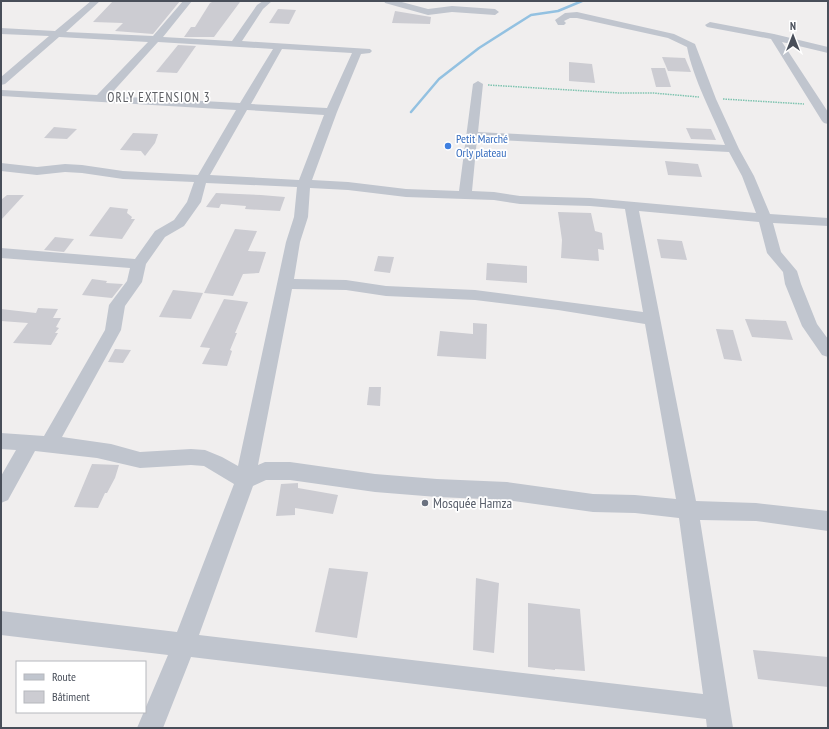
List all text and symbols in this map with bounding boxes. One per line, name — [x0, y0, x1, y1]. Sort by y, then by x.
north arrow — [773, 16, 813, 56]
text: N — [790, 19, 796, 33]
district label: ORLY EXTENSION 3 — [107, 89, 211, 106]
place label: Petit Marché Orly plateau — [456, 131, 508, 160]
marker: Petit Marché Orly plateau — [443, 141, 453, 151]
place label: Mosquée Hamza — [433, 494, 512, 512]
marker: Mosquée Hamza — [420, 498, 430, 508]
legend — [16, 661, 146, 713]
text: Route — [52, 669, 76, 684]
text: Bâtiment — [52, 689, 90, 704]

